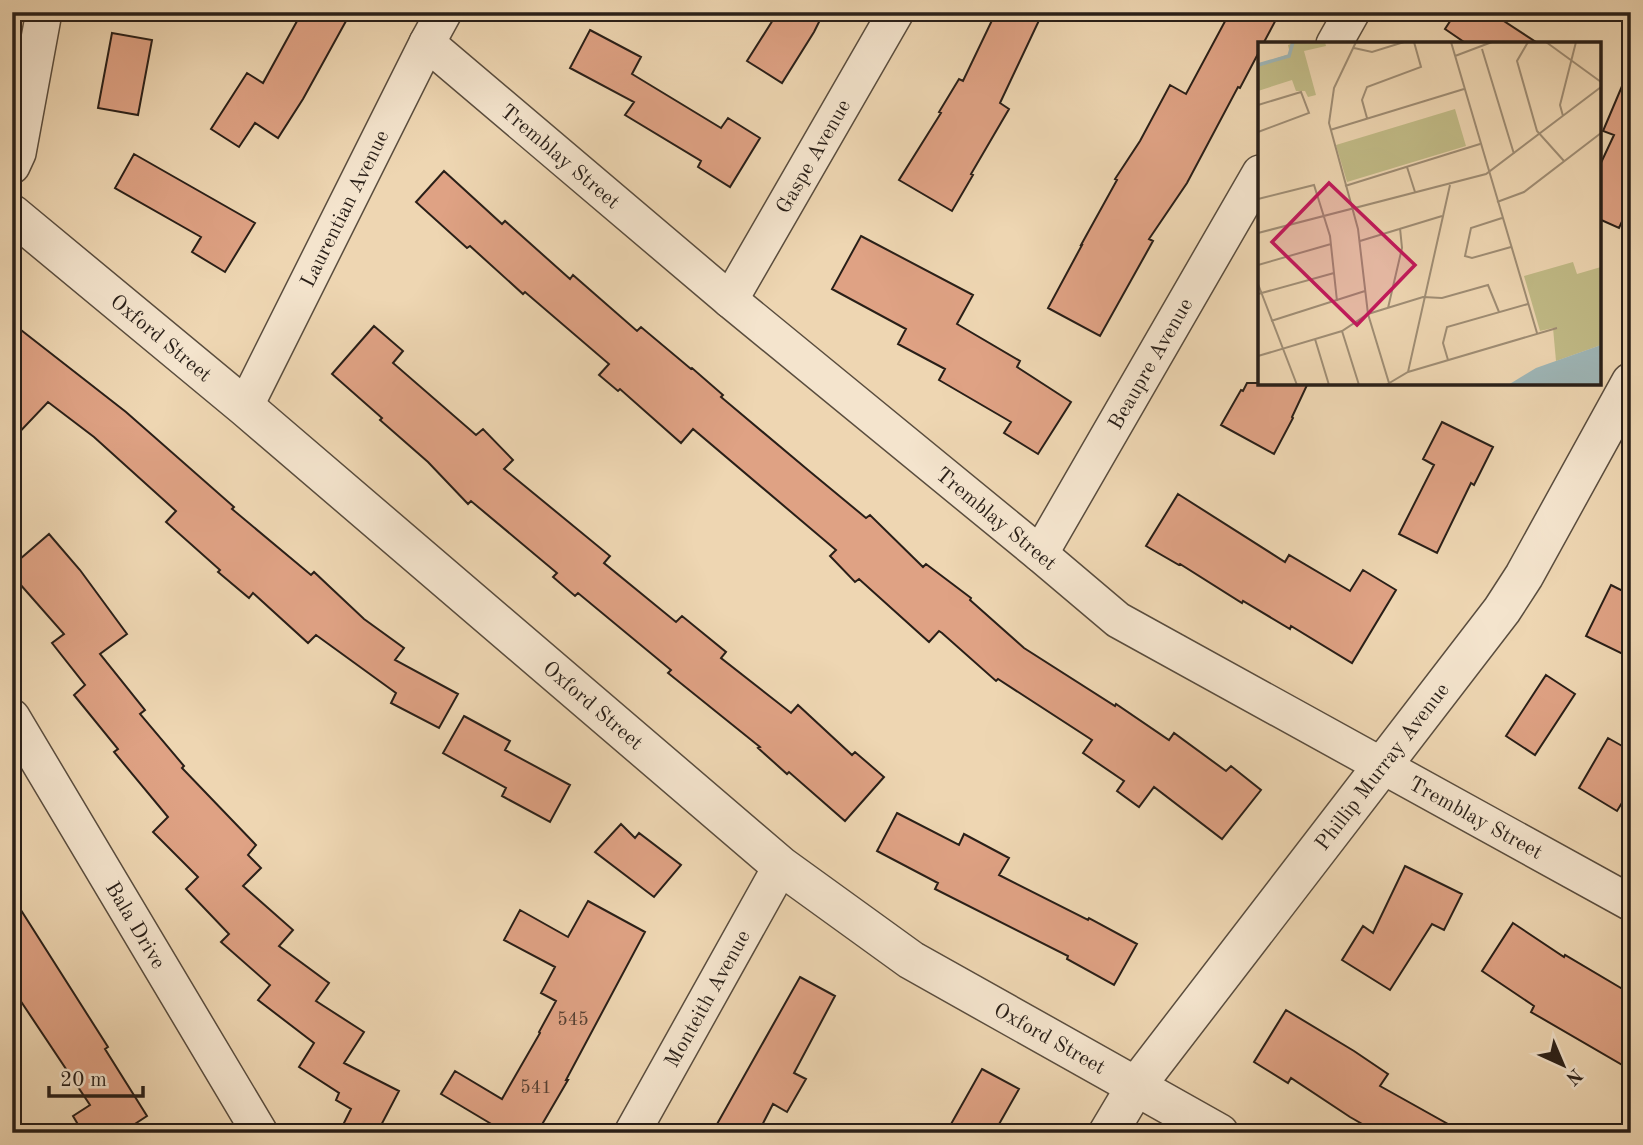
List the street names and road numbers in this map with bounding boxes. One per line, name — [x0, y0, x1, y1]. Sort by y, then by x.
street label: Gaspe Avenue — [773, 96, 855, 218]
street label: Tremblay Street — [496, 101, 623, 214]
street label: Laurentian Avenue — [298, 127, 394, 291]
street label: Oxford Street — [106, 291, 215, 387]
street label: Beaupre Avenue — [1105, 295, 1197, 433]
street label: Tremblay Street — [931, 464, 1060, 575]
street label: Oxford Street — [538, 658, 646, 755]
street label: Phillip Murray Avenue — [1312, 680, 1454, 855]
street label: Tremblay Street — [1405, 774, 1546, 864]
street label: Bala Drive — [101, 878, 169, 973]
street label: Monteith Avenue — [662, 927, 755, 1071]
street label: Oxford Street — [990, 1000, 1108, 1079]

